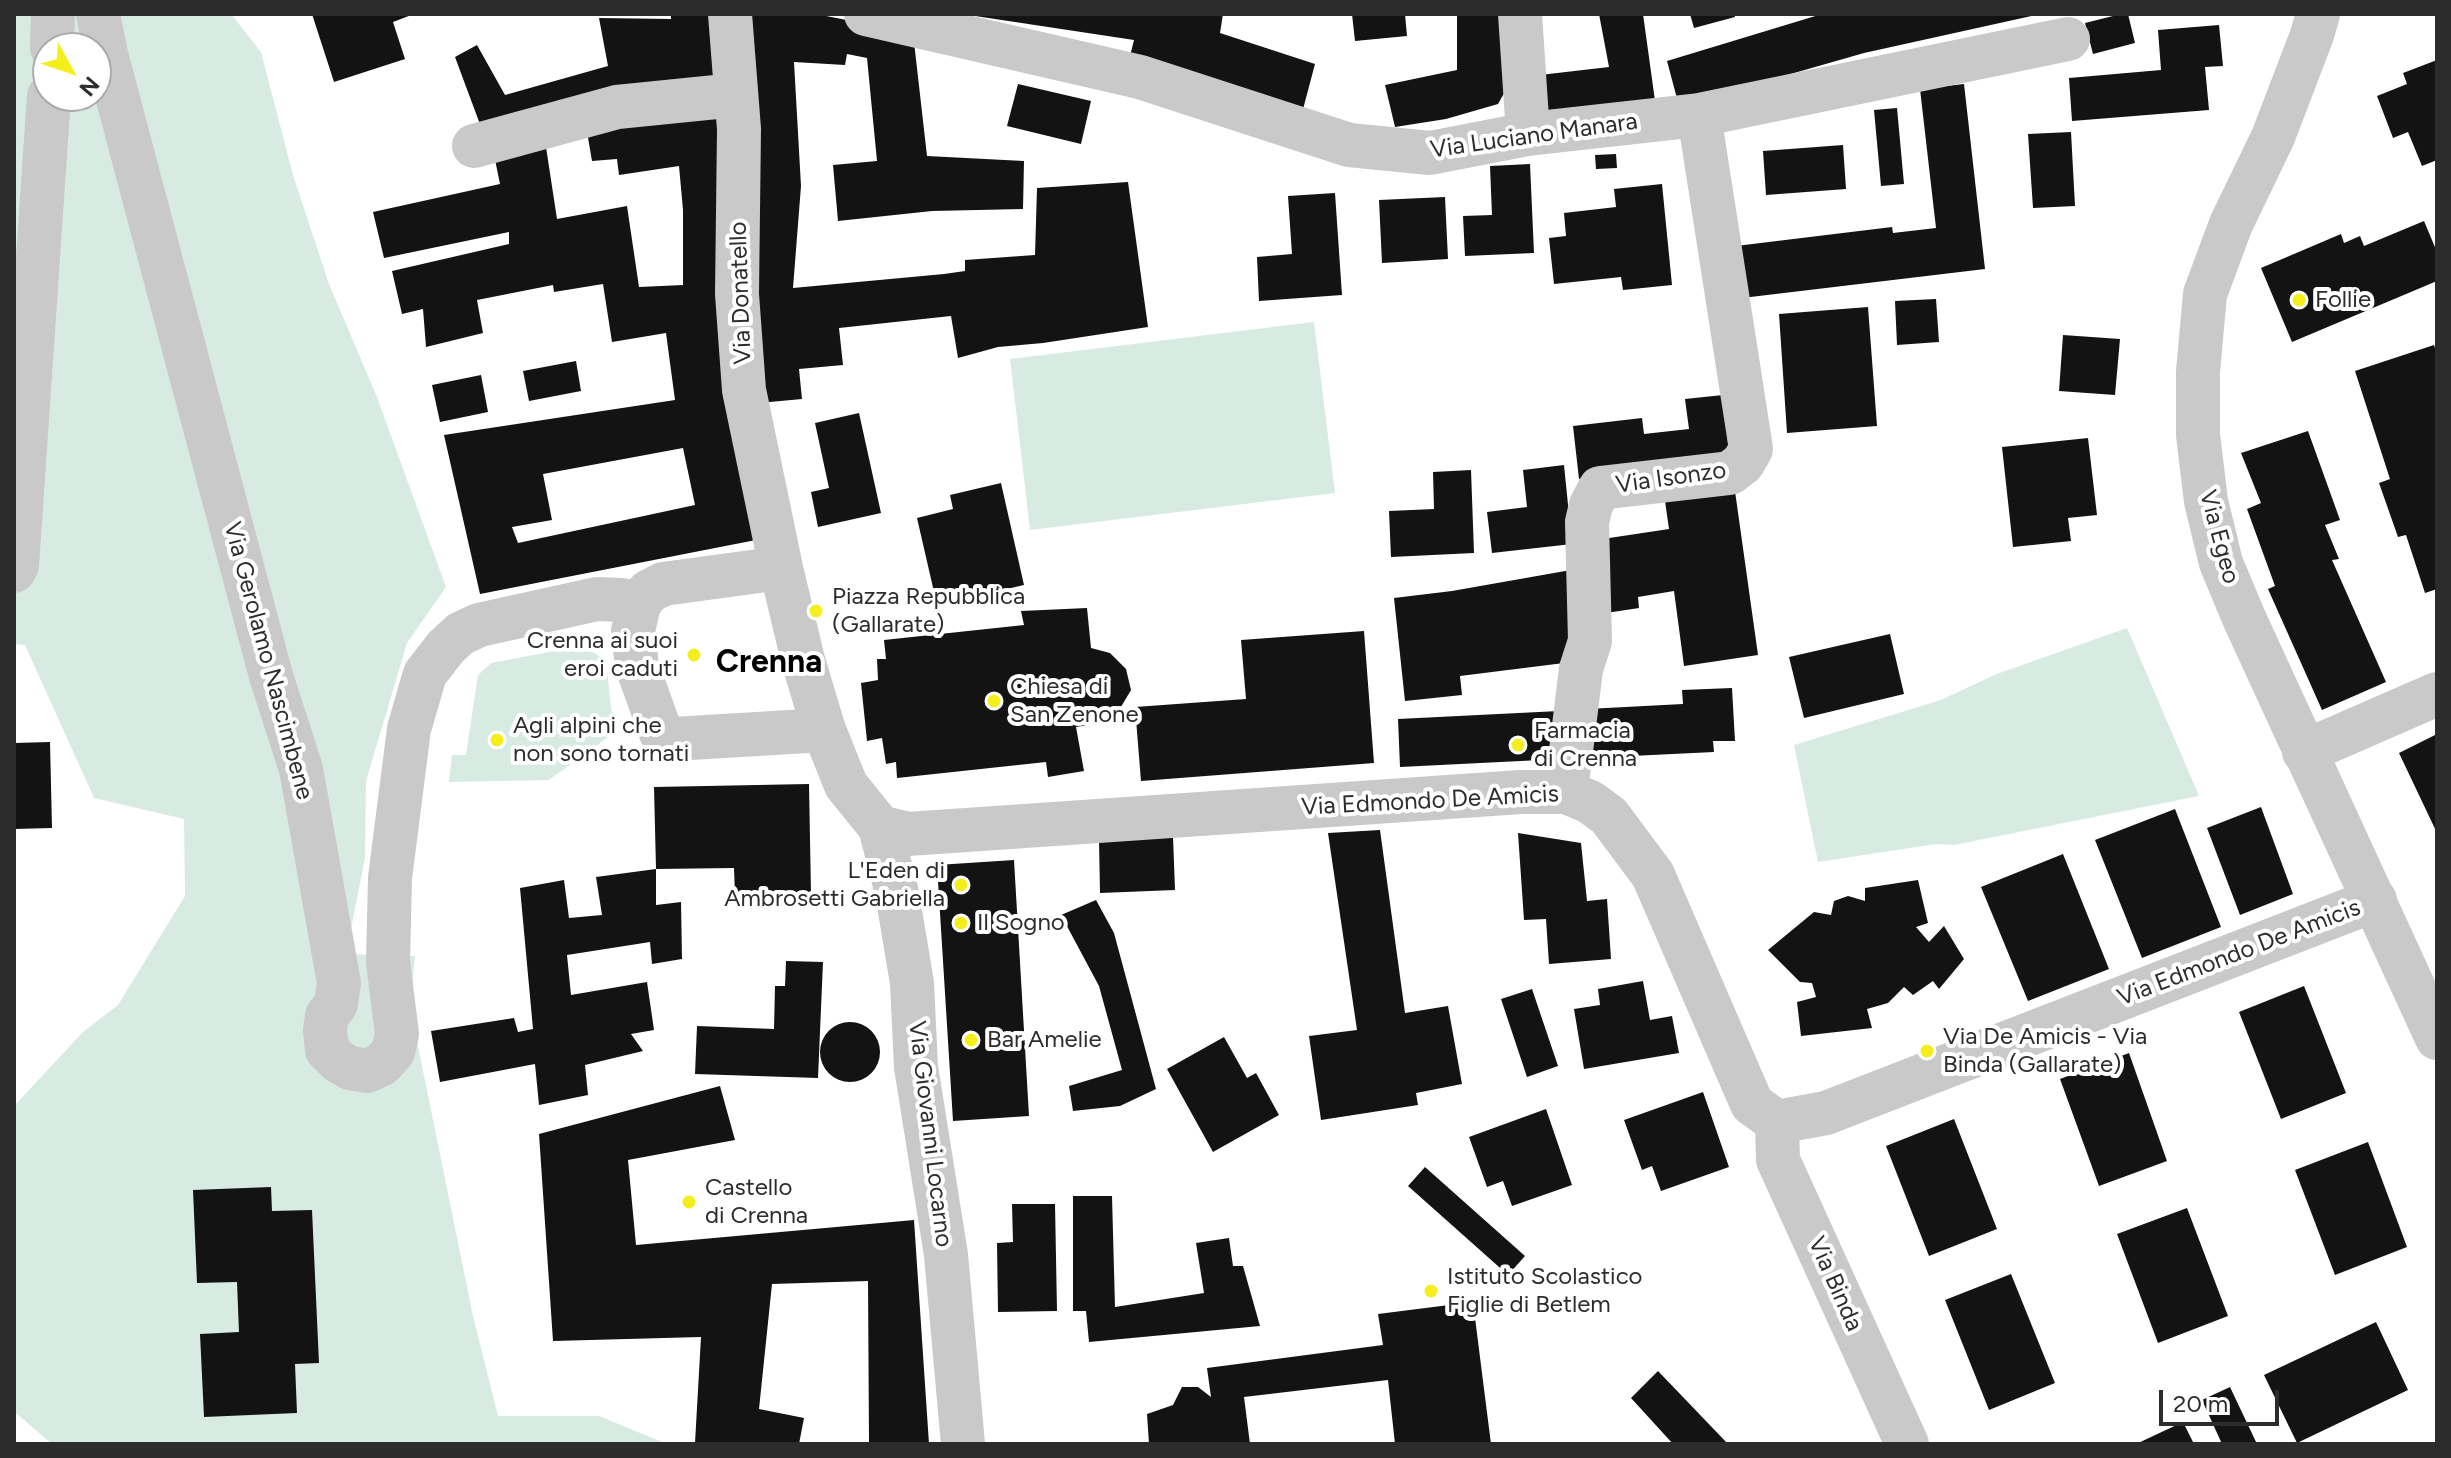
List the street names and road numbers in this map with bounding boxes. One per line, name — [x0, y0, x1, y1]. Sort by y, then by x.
street label: Via Luciano Manara — [1429, 107, 1639, 165]
street label: Via Donatello — [724, 221, 758, 365]
street label: Via Isonzo — [1614, 456, 1728, 500]
street label: Via Egeo — [2193, 487, 2245, 587]
street label: Via Gerolamo Nascimbene — [217, 519, 319, 803]
street label: Via Edmondo De Amicis — [1301, 780, 1559, 822]
street label: Via Edmondo De Amicis — [2113, 893, 2365, 1013]
street label: Via Giovanni Locarno — [902, 1019, 958, 1249]
street label: Via Binda — [1801, 1232, 1869, 1336]

